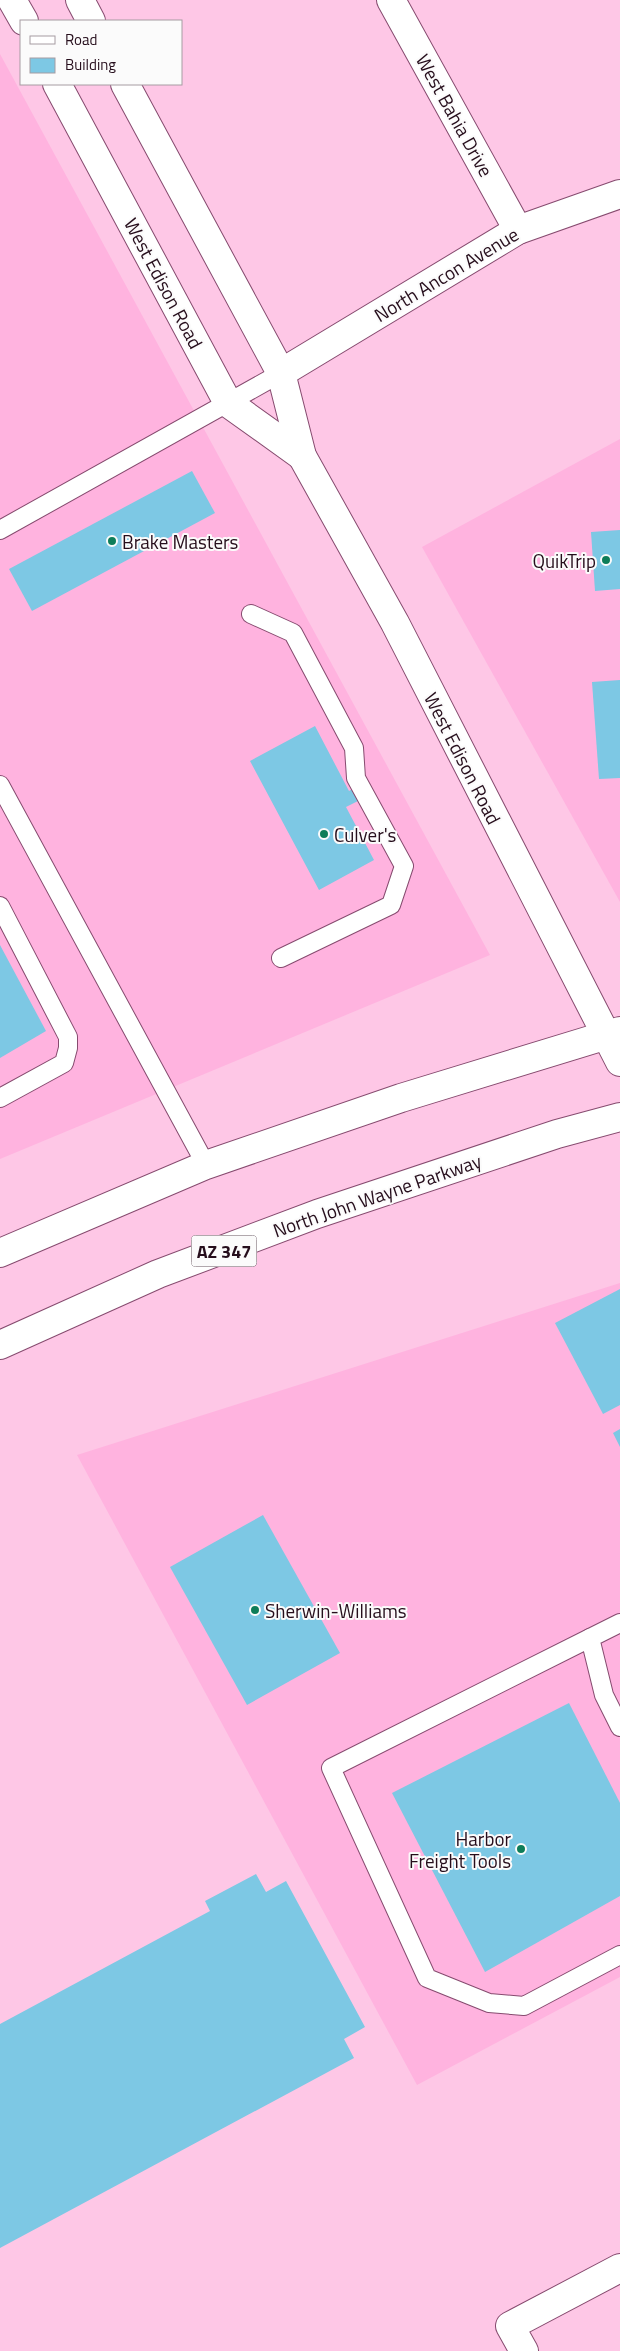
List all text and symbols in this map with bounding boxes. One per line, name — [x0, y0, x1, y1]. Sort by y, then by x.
legend — [20, 20, 182, 85]
text: Road — [65, 28, 97, 51]
street label: West Bahia Drive — [409, 48, 501, 182]
text: Building — [65, 53, 116, 76]
street label: West Edison Road — [117, 212, 211, 354]
street label: North Ancon Avenue — [368, 219, 524, 329]
place label: Brake Masters — [122, 527, 239, 556]
marker: Brake Masters — [106, 535, 118, 547]
place label: QuikTrip — [532, 546, 596, 575]
marker: QuikTrip — [600, 554, 612, 566]
street label: West Edison Road — [417, 687, 509, 829]
place label: Culver's — [334, 820, 397, 849]
marker: Culver's — [318, 828, 330, 840]
street label: North John Wayne Parkway — [269, 1146, 485, 1244]
road number: AZ 347 — [192, 1236, 256, 1266]
place label: Sherwin-Williams — [265, 1596, 407, 1625]
marker: Sherwin-Williams — [249, 1604, 261, 1616]
place label: Harbor Freight Tools — [409, 1824, 511, 1875]
marker: Harbor Freight Tools — [515, 1843, 527, 1855]

